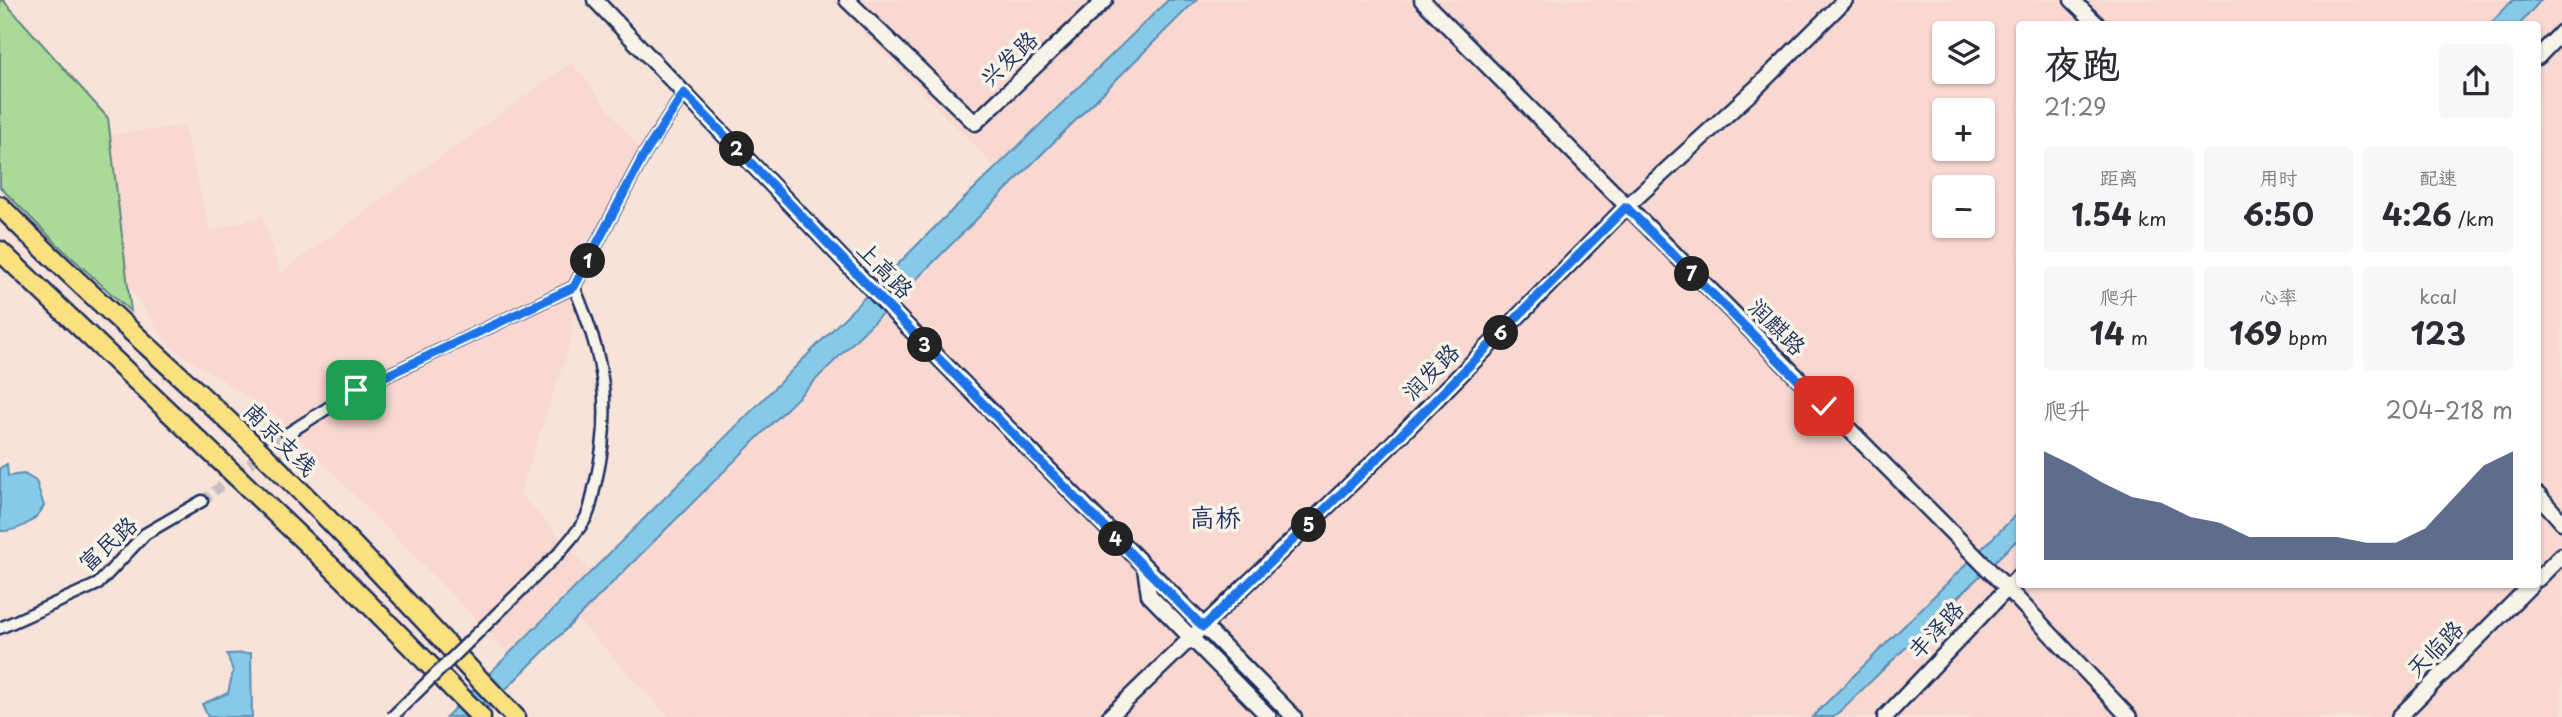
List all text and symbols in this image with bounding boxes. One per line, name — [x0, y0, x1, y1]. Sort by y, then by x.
map controls — [1932, 21, 1995, 238]
button: layers — [1932, 21, 1995, 84]
street label: 兴发路 — [971, 22, 1045, 94]
text: 夜跑 — [2044, 34, 2120, 91]
button: share — [2439, 44, 2513, 118]
text: 21:29 — [2044, 89, 2107, 124]
button: + — [1932, 98, 1995, 161]
pin: 2 — [720, 132, 754, 166]
text: 2 — [730, 134, 743, 162]
text: 距离 — [2100, 163, 2138, 191]
text: 用时 — [2259, 163, 2298, 191]
text: 配速 — [2419, 163, 2457, 191]
button: − — [1932, 175, 1995, 238]
text: 1.54 — [2071, 191, 2132, 236]
text: 6:50 — [2243, 191, 2314, 236]
text: 4:26 — [2382, 191, 2452, 236]
text: km — [2132, 204, 2166, 232]
text: /km — [2452, 204, 2494, 232]
street label: 上高路 — [850, 232, 923, 306]
pin: 1 — [570, 244, 606, 278]
text: 1 — [583, 246, 592, 274]
pin: 7 — [1674, 256, 1710, 292]
text: 7 — [1686, 259, 1697, 287]
text: 爬升 — [2100, 282, 2138, 310]
text: 心率 — [2259, 282, 2298, 310]
text: kcal — [2419, 282, 2457, 310]
street label: 润麒路 — [1741, 289, 1815, 363]
text: 14 — [2090, 310, 2125, 355]
text: 169 — [2229, 310, 2282, 355]
text: 123 — [2410, 310, 2466, 355]
pin: 6 — [1484, 316, 1518, 350]
text: 6 — [1494, 318, 1507, 346]
text: m — [2125, 323, 2148, 351]
text: bpm — [2282, 323, 2328, 351]
pin: 3 — [908, 328, 942, 362]
text: 3 — [918, 330, 931, 358]
street label: 润发路 — [1393, 334, 1467, 408]
pin — [326, 360, 386, 420]
icon: arrive — [337, 371, 375, 409]
pin — [1794, 376, 1854, 436]
icon: check — [1805, 387, 1843, 425]
text: 爬升 — [2044, 392, 2090, 427]
text: 204–218 m — [2385, 392, 2513, 427]
street label: 南京支线 — [236, 393, 326, 483]
district label: 高桥 — [1189, 497, 1241, 536]
street label: 富民路 — [70, 507, 144, 579]
pin: 5 — [1292, 508, 1326, 542]
text: 5 — [1302, 510, 1315, 538]
pin: 4 — [1098, 522, 1134, 556]
text: 4 — [1109, 524, 1122, 552]
street label: 丰泽路 — [1899, 592, 1971, 666]
street label: 天临路 — [2397, 611, 2471, 685]

